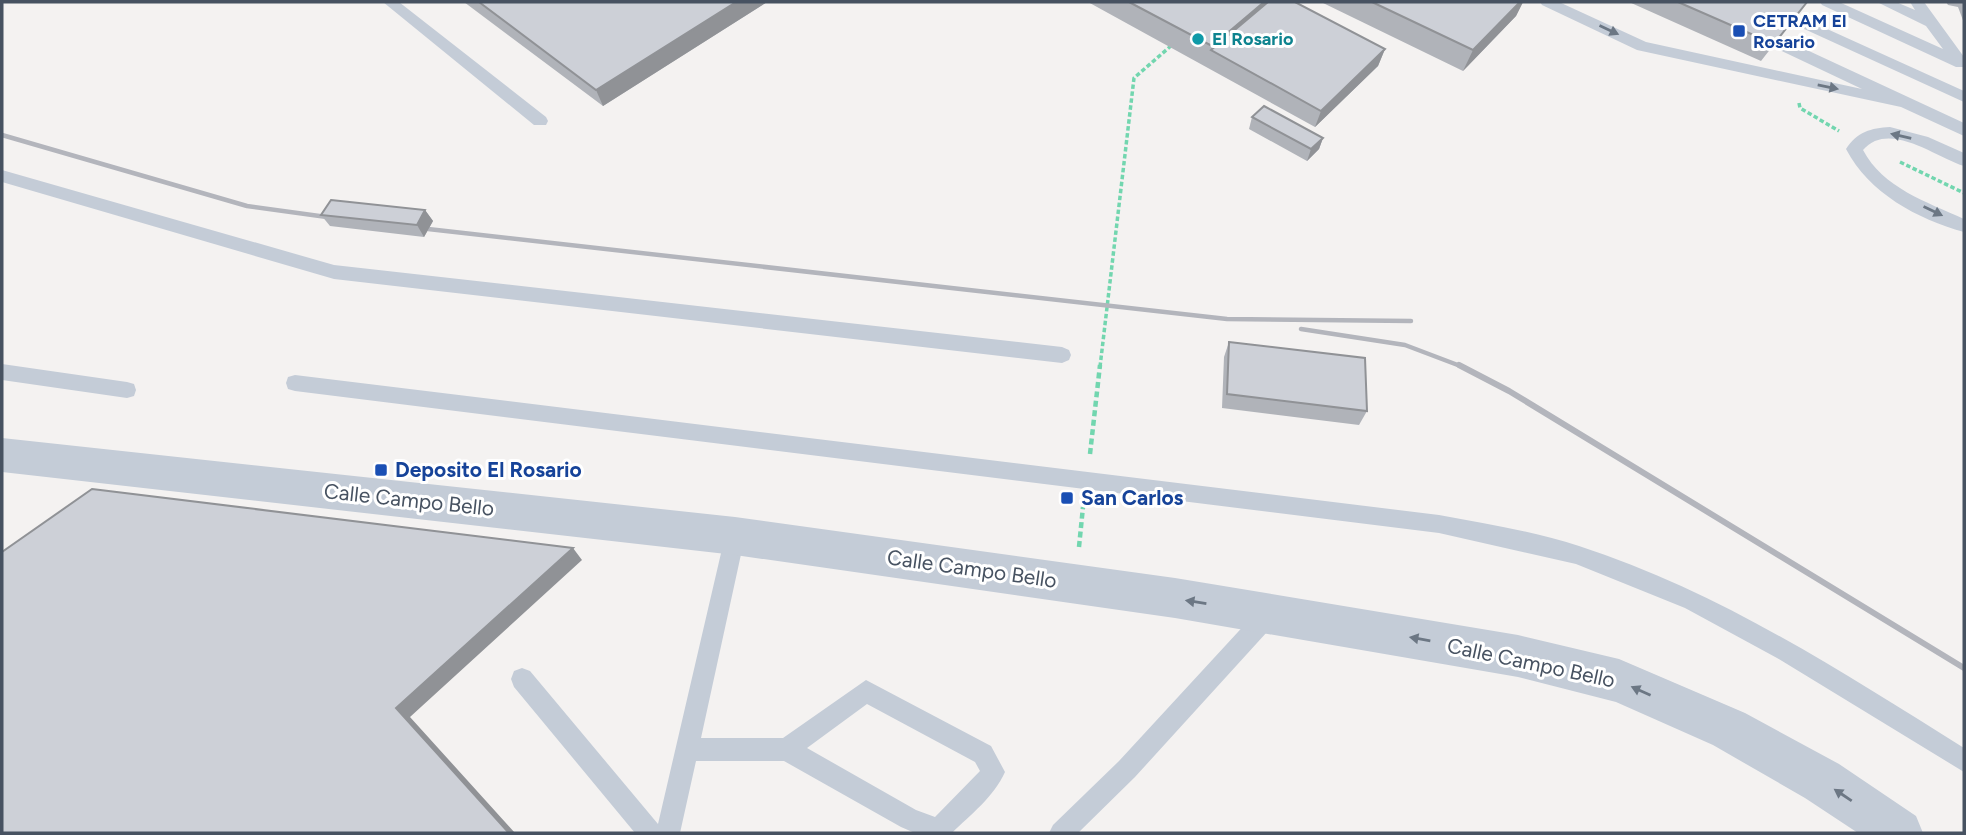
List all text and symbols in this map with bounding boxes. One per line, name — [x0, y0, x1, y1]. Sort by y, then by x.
place label: CETRAM El Rosario — [1753, 10, 1846, 53]
marker: CETRAM El Rosario — [1731, 23, 1747, 39]
one-way arrow — [1598, 25, 1619, 36]
place label: El Rosario — [1212, 28, 1293, 50]
marker: El Rosario — [1190, 31, 1206, 47]
one-way arrow — [1817, 82, 1839, 93]
one-way arrow — [1890, 130, 1912, 141]
one-way arrow — [1923, 206, 1943, 217]
place label: Deposito El Rosario — [395, 457, 582, 482]
marker: Deposito El Rosario — [373, 462, 389, 478]
street label: Calle Campo Bello — [323, 478, 495, 521]
place label: San Carlos — [1081, 485, 1184, 510]
marker: San Carlos — [1059, 490, 1075, 506]
street label: Calle Campo Bello — [886, 544, 1058, 593]
one-way arrow — [1185, 596, 1207, 607]
one-way arrow — [1409, 633, 1431, 644]
street label: Calle Campo Bello — [1445, 633, 1617, 693]
one-way arrow — [1631, 685, 1651, 697]
one-way arrow — [1834, 788, 1852, 802]

